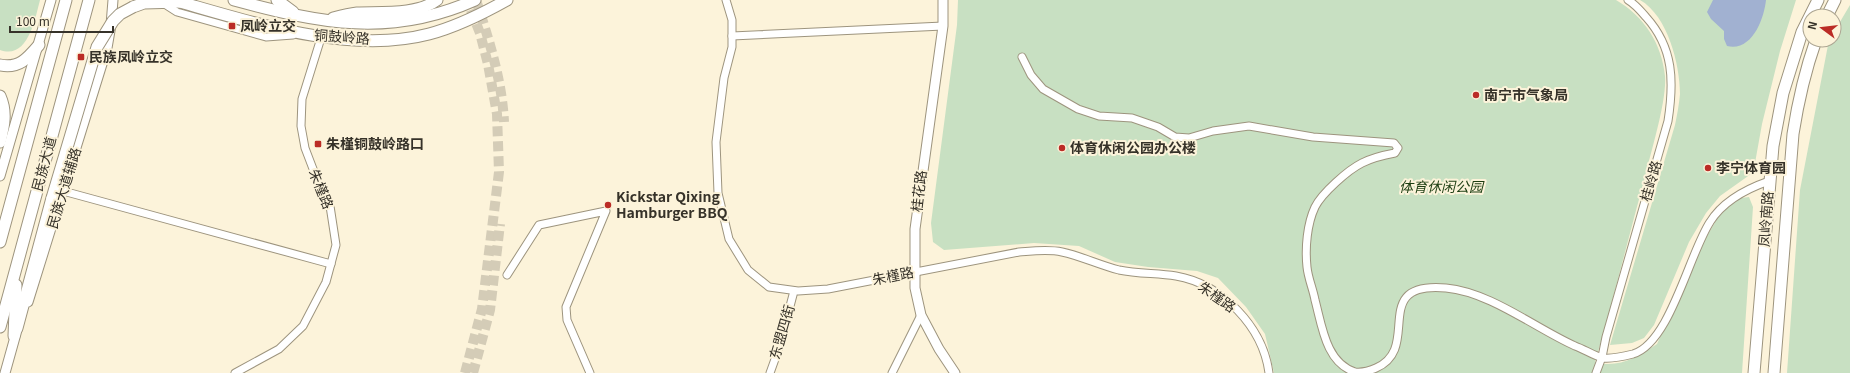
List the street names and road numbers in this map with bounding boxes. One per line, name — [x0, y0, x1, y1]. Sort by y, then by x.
street label: 铜鼓岭路 — [313, 24, 371, 48]
street label: 民族大道 — [26, 134, 60, 193]
street label: 民族大道辅路 — [41, 145, 85, 231]
street label: 桂岭路 — [1635, 158, 1665, 204]
street label: 朱槿路 — [305, 165, 339, 212]
street label: 桂花路 — [906, 169, 930, 213]
street label: 凤岭南路 — [1753, 190, 1777, 248]
street label: 朱槿路 — [870, 261, 915, 289]
street label: 朱槿路 — [1195, 276, 1241, 316]
street label: 东盟四街 — [764, 302, 798, 361]

